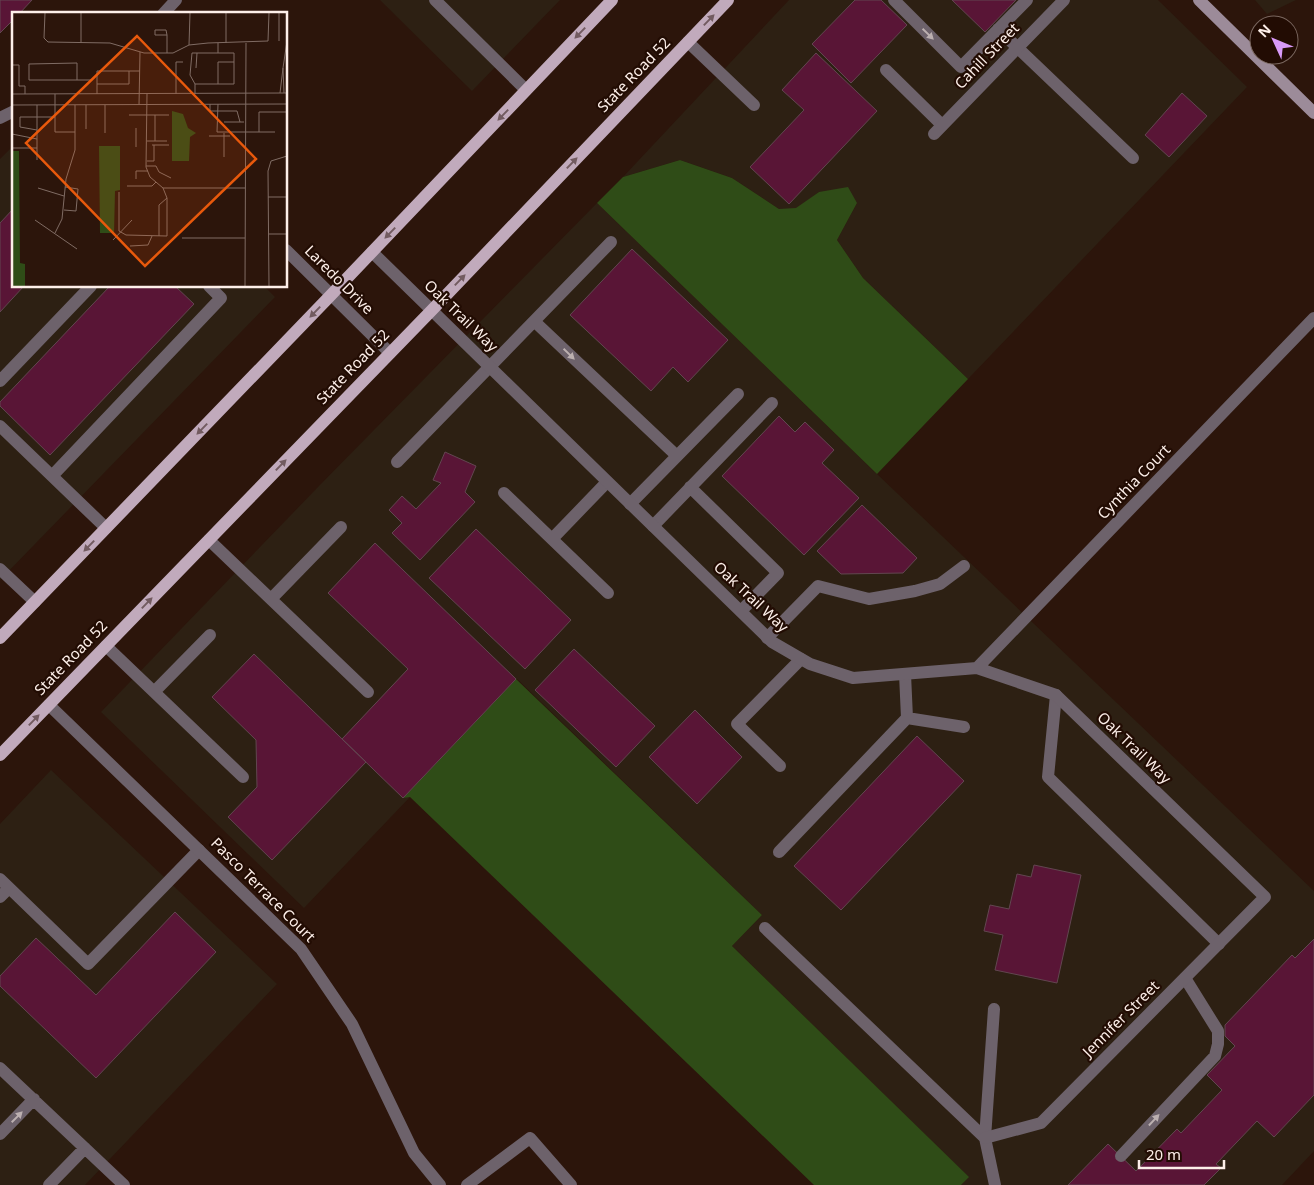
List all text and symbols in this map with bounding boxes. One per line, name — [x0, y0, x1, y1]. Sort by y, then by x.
inset map — [12, 12, 288, 288]
one-way arrow — [703, 15, 715, 27]
north arrow — [1249, 15, 1299, 65]
street label: Cahill Street — [950, 18, 1023, 93]
text: N — [1253, 20, 1275, 41]
one-way arrow — [574, 27, 586, 39]
one-way arrow — [922, 28, 934, 40]
street label: State Road 52 — [592, 32, 674, 116]
one-way arrow — [497, 109, 509, 121]
one-way arrow — [566, 157, 578, 169]
one-way arrow — [384, 226, 396, 238]
street label: Laredo Drive — [301, 240, 379, 318]
street label: Oak Trail Way — [420, 275, 503, 356]
one-way arrow — [454, 275, 466, 287]
one-way arrow — [309, 306, 321, 318]
street label: State Road 52 — [311, 324, 393, 408]
one-way arrow — [563, 348, 575, 360]
one-way arrow — [196, 423, 208, 435]
street label: Cynthia Court — [1092, 439, 1174, 523]
one-way arrow — [275, 459, 287, 471]
one-way arrow — [83, 540, 95, 552]
street label: Oak Trail Way — [710, 556, 794, 636]
one-way arrow — [141, 598, 153, 610]
street label: State Road 52 — [29, 615, 111, 699]
street label: Oak Trail Way — [1093, 707, 1176, 788]
one-way arrow — [28, 715, 40, 727]
street label: Pasco Terrace Court — [207, 833, 321, 946]
street label: Jennifer Street — [1076, 975, 1163, 1062]
one-way arrow — [11, 1111, 23, 1123]
one-way arrow — [1148, 1115, 1160, 1127]
scale bar — [1139, 1138, 1224, 1170]
text: 20 m — [1146, 1144, 1181, 1164]

